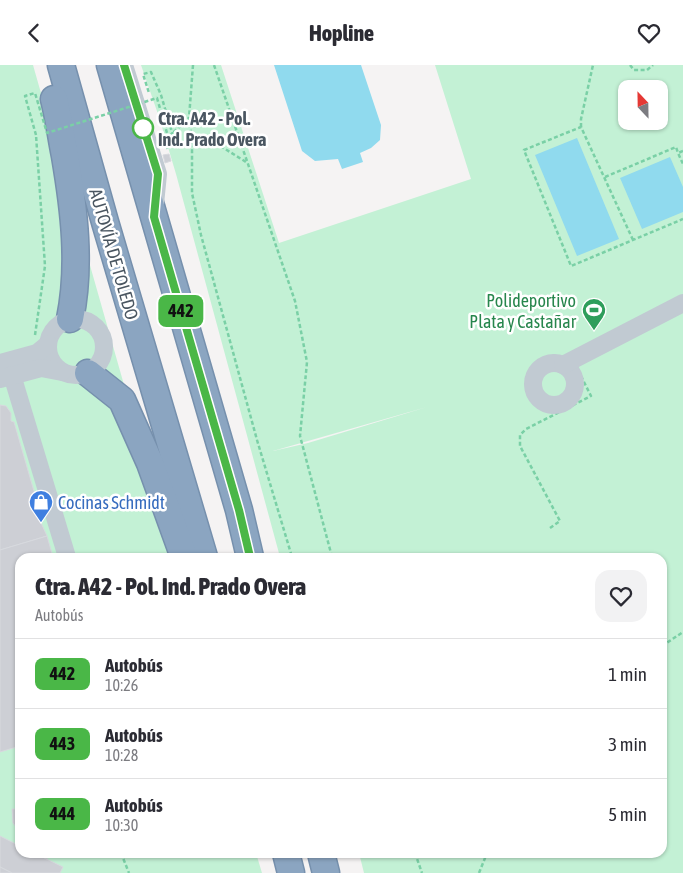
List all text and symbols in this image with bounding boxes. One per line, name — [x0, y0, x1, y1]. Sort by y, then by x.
icon: back — [20, 19, 48, 47]
icon: heart — [635, 19, 663, 47]
text: Hopline — [309, 20, 374, 46]
north arrow — [618, 80, 668, 130]
map controls — [618, 80, 668, 130]
place label: Ctra. A42 - Pol. Ind. Prado Overa — [158, 108, 266, 150]
marker: Ctra. A42 - Pol. Ind. Prado Overa — [132, 117, 154, 139]
street label: AUTOVÍA DE TOLEDO — [85, 186, 143, 322]
place label: Polideportivo Plata y Castañar — [469, 290, 577, 332]
line badge: 442 — [152, 295, 210, 327]
sports icon: Polideportivo Plata y Castañar — [581, 297, 607, 331]
text: 442 — [168, 300, 194, 321]
shop icon: Cocinas Schmidt — [28, 489, 54, 523]
place label: Cocinas Schmidt — [58, 492, 165, 513]
button: heart — [595, 570, 647, 622]
text: Ctra. A42 - Pol. Ind. Prado Overa — [35, 573, 306, 600]
text: Autobús — [35, 606, 84, 624]
text: Autobús — [105, 654, 163, 676]
text: 442 — [50, 663, 75, 684]
text: 1 min — [608, 663, 647, 685]
text: 10:26 — [105, 676, 138, 694]
text: Autobús — [105, 724, 163, 746]
text: 443 — [50, 733, 75, 754]
text: 3 min — [608, 733, 647, 755]
text: 10:28 — [105, 746, 138, 764]
text: Autobús — [105, 794, 163, 816]
text: 444 — [50, 803, 75, 824]
text: 5 min — [608, 803, 647, 825]
text: 10:30 — [105, 816, 138, 834]

